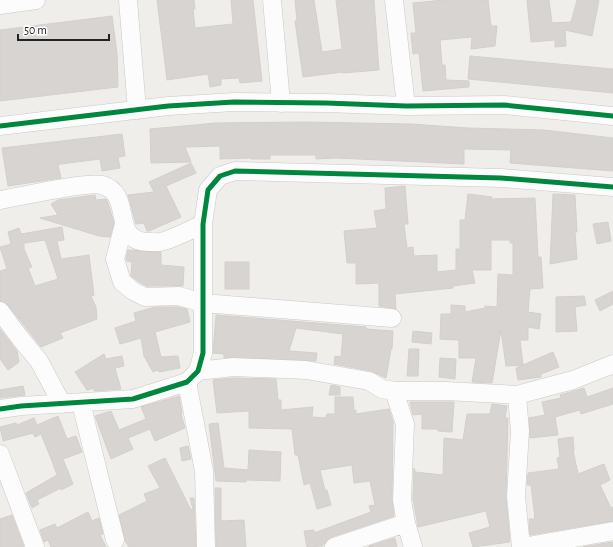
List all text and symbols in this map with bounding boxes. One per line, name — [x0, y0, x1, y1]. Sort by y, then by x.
scale bar — [18, 16, 109, 42]
text: 50 m — [24, 24, 47, 36]

